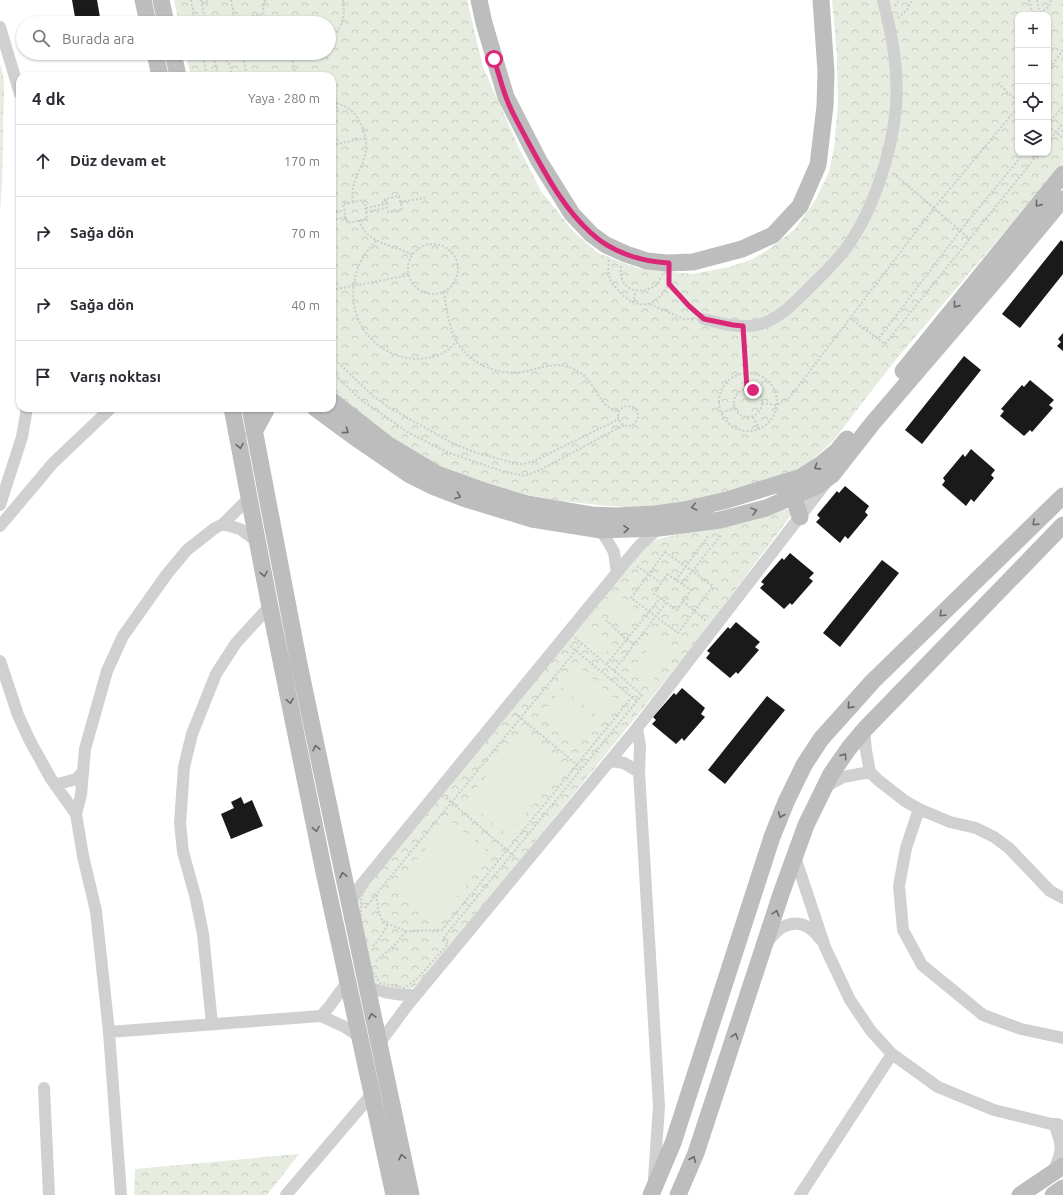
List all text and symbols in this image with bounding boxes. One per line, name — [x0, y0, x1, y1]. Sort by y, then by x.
map controls — [1015, 12, 1051, 156]
button: + — [1015, 12, 1051, 48]
search box — [16, 16, 336, 60]
icon: search — [30, 27, 52, 49]
text: Burada ara — [62, 30, 134, 47]
button: − — [1015, 48, 1051, 84]
route start — [485, 50, 503, 68]
button: locate — [1015, 84, 1051, 120]
text: 4 dk — [32, 89, 65, 108]
text: Yaya · 280 m — [248, 91, 320, 105]
button: layers — [1015, 120, 1051, 156]
icon: ahead — [32, 150, 54, 172]
text: Düz devam et — [70, 152, 166, 169]
text: 170 m — [284, 154, 320, 168]
one-way arrow — [1036, 200, 1043, 207]
icon: right — [32, 222, 54, 244]
text: Sağa dön — [70, 224, 134, 241]
text: 70 m — [291, 226, 320, 240]
icon: right — [32, 294, 54, 316]
text: Sağa dön — [70, 296, 134, 313]
text: 40 m — [291, 298, 320, 312]
one-way arrow — [954, 300, 961, 308]
icon: arrive — [32, 366, 54, 388]
text: Varış noktası — [70, 368, 161, 385]
route end — [744, 381, 762, 399]
one-way arrow — [342, 427, 349, 434]
one-way arrow — [235, 443, 244, 449]
one-way arrow — [814, 462, 821, 470]
one-way arrow — [455, 492, 462, 500]
one-way arrow — [691, 503, 698, 511]
one-way arrow — [750, 507, 757, 516]
one-way arrow — [1032, 518, 1040, 526]
one-way arrow — [623, 525, 629, 534]
one-way arrow — [259, 571, 268, 577]
one-way arrow — [939, 609, 947, 617]
one-way arrow — [285, 698, 293, 705]
one-way arrow — [848, 701, 855, 709]
one-way arrow — [313, 745, 321, 751]
one-way arrow — [839, 753, 846, 760]
one-way arrow — [778, 810, 786, 818]
one-way arrow — [311, 826, 319, 832]
one-way arrow — [339, 872, 347, 878]
one-way arrow — [771, 909, 780, 916]
one-way arrow — [369, 1013, 377, 1019]
one-way arrow — [730, 1033, 739, 1040]
one-way arrow — [399, 1154, 407, 1160]
one-way arrow — [689, 1156, 697, 1163]

